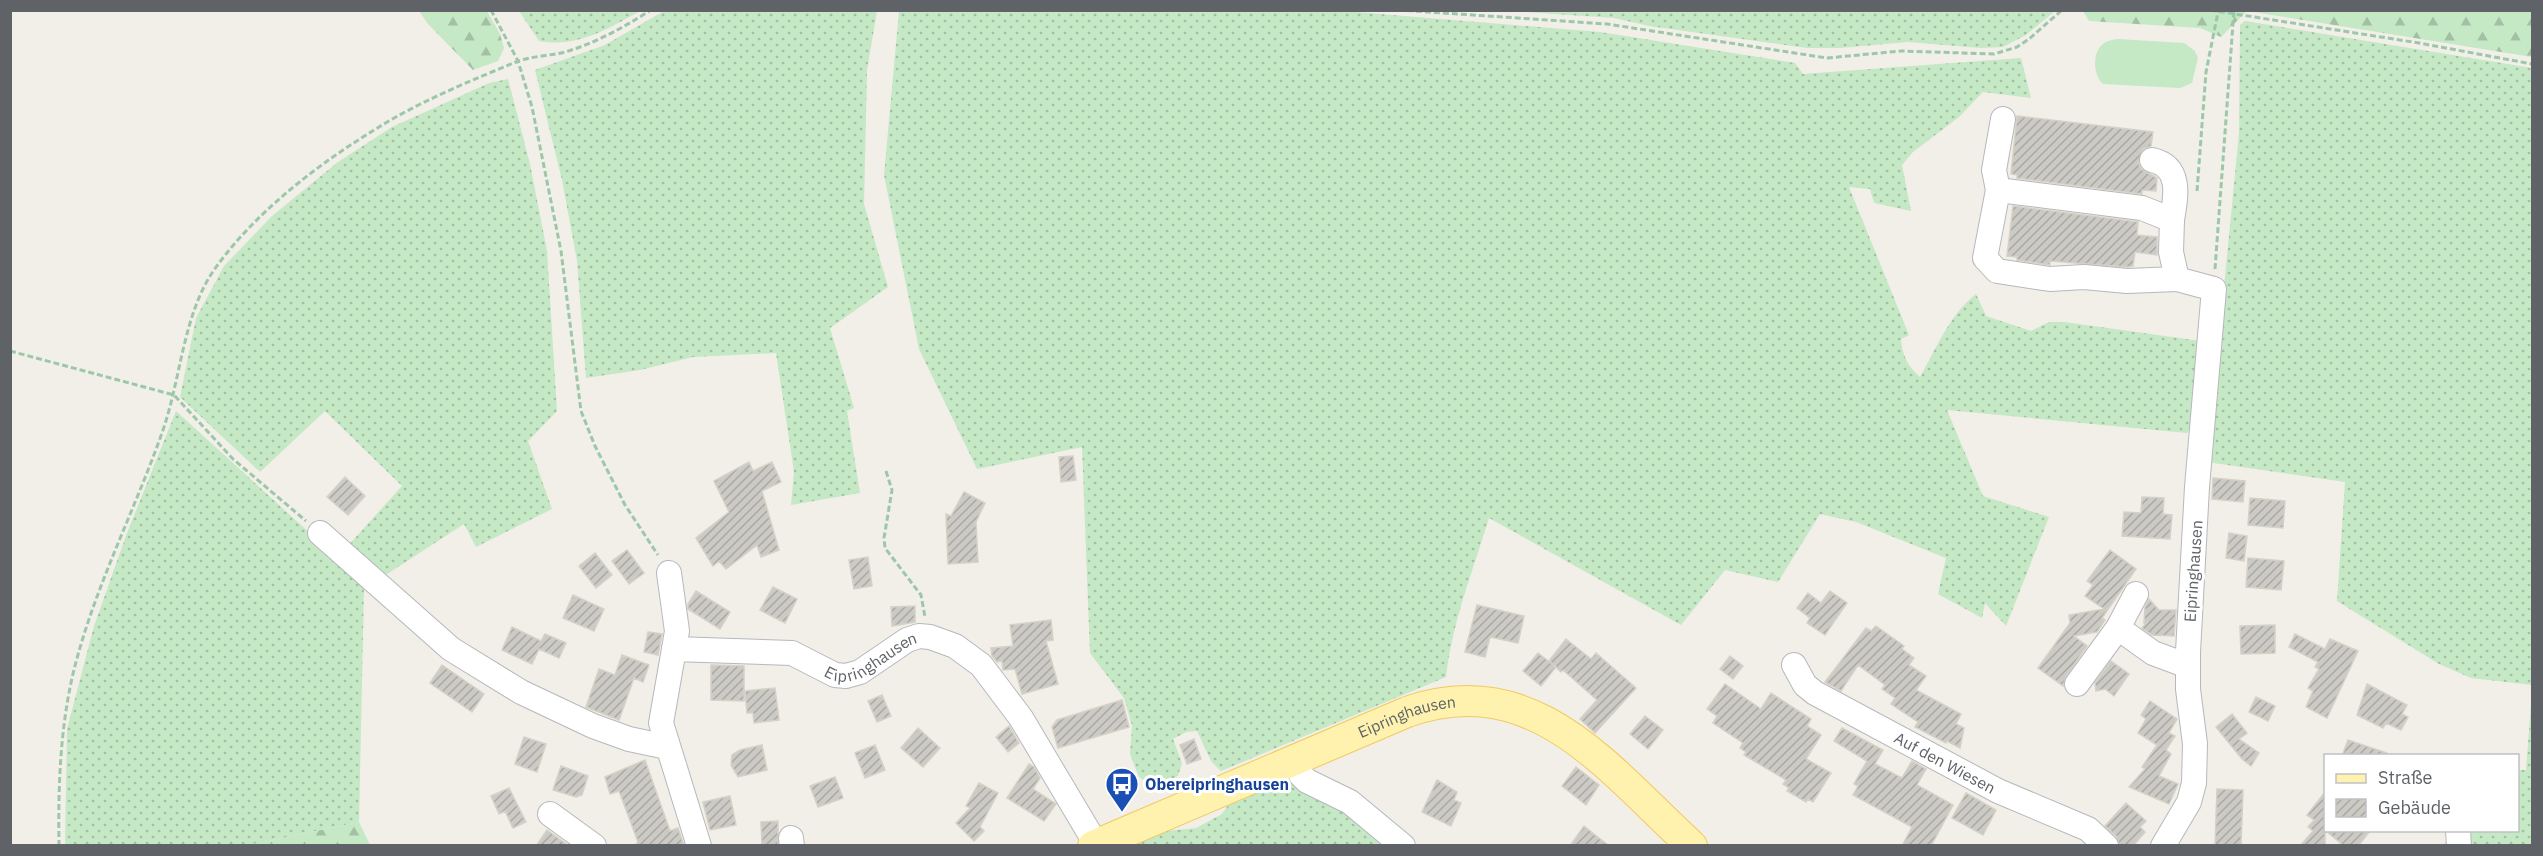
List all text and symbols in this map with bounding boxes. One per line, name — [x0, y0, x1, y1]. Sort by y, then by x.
street label: Eipringhausen — [2179, 519, 2207, 623]
street label: Eipringhausen — [821, 627, 919, 686]
street label: Eipringhausen — [1355, 691, 1457, 742]
street label: Auf den Wiesen — [1891, 727, 1999, 798]
legend — [2324, 754, 2519, 832]
bus stop icon: Obereipringhausen — [1104, 766, 1140, 813]
text: Straße — [2378, 766, 2432, 789]
place label: Obereipringhausen — [1145, 774, 1289, 794]
text: Gebäude — [2378, 796, 2451, 819]

